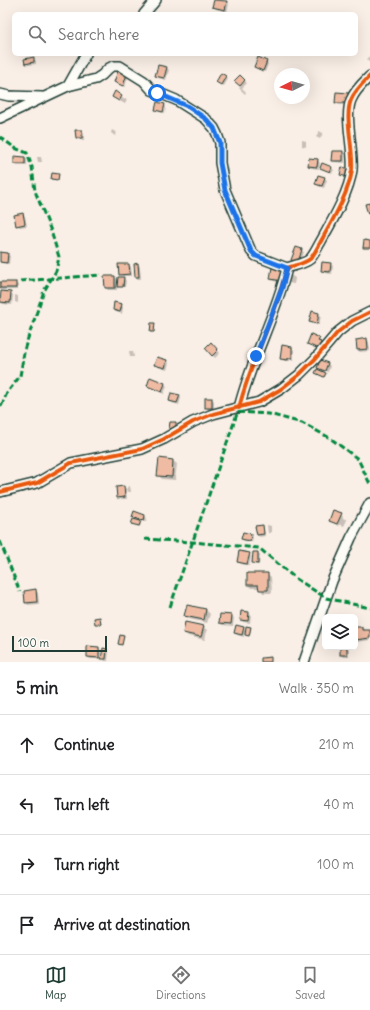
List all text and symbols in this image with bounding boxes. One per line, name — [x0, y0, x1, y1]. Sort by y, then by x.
search box — [12, 12, 358, 56]
icon: search — [26, 23, 48, 45]
text: Search here — [58, 25, 139, 44]
north arrow — [274, 68, 310, 104]
route start — [148, 84, 166, 102]
route end — [247, 347, 265, 365]
map controls — [322, 614, 358, 650]
button: layers — [322, 614, 358, 650]
scale bar — [12, 634, 107, 653]
text: 100 m — [18, 636, 49, 650]
text: 5 min — [16, 677, 58, 699]
text: Walk · 350 m — [279, 680, 354, 697]
icon: ahead — [16, 734, 38, 756]
text: Continue — [54, 735, 115, 754]
text: 210 m — [319, 736, 354, 753]
icon: left — [16, 794, 38, 816]
text: Turn left — [54, 795, 109, 814]
text: 40 m — [323, 796, 354, 813]
icon: right — [16, 854, 38, 876]
text: Turn right — [54, 855, 119, 874]
text: 100 m — [317, 856, 354, 873]
icon: arrive — [16, 914, 38, 936]
text: Arrive at destination — [54, 915, 190, 934]
tab: Map — [45, 964, 67, 1002]
tab: Directions — [156, 964, 206, 1002]
tab: Saved — [295, 964, 325, 1002]

